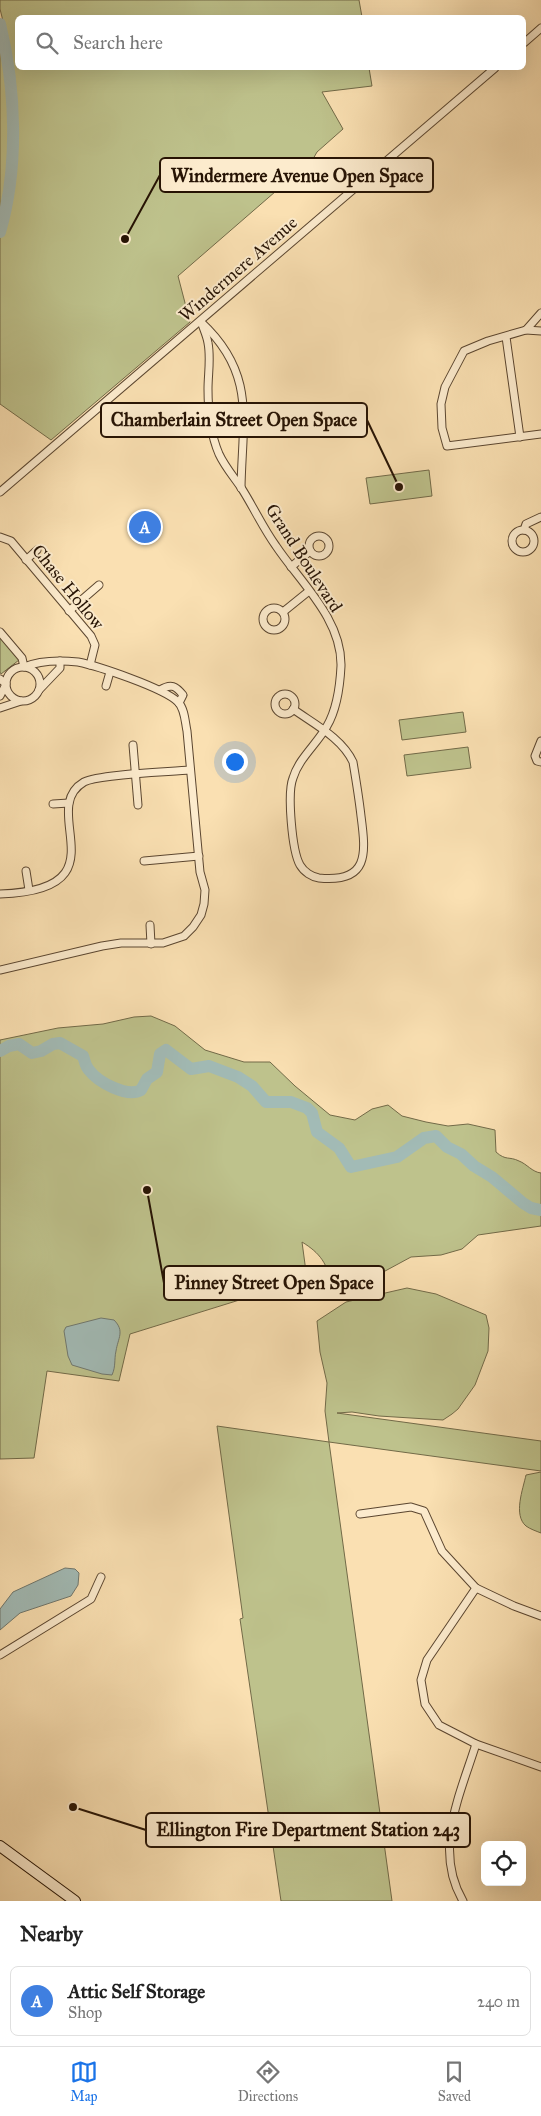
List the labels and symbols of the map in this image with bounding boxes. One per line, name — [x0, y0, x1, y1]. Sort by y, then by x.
callout: Windermere Avenue Open Space — [160, 158, 433, 192]
text: Windermere Avenue Open Space — [171, 164, 423, 188]
street label: Windermere Avenue — [174, 212, 302, 326]
callout: Chamberlain Street Open Space — [101, 403, 367, 437]
text: Chamberlain Street Open Space — [111, 408, 357, 432]
street label: Grand Boulevard — [261, 500, 347, 616]
pin: A — [129, 508, 161, 546]
street label: Chase Hollow — [27, 540, 109, 634]
your location — [222, 749, 248, 775]
callout: Pinney Street Open Space — [164, 1266, 384, 1300]
text: Pinney Street Open Space — [174, 1271, 374, 1295]
callout: Ellington Fire Department Station 243 — [146, 1813, 470, 1847]
text: Ellington Fire Department Station 243 — [156, 1818, 460, 1842]

